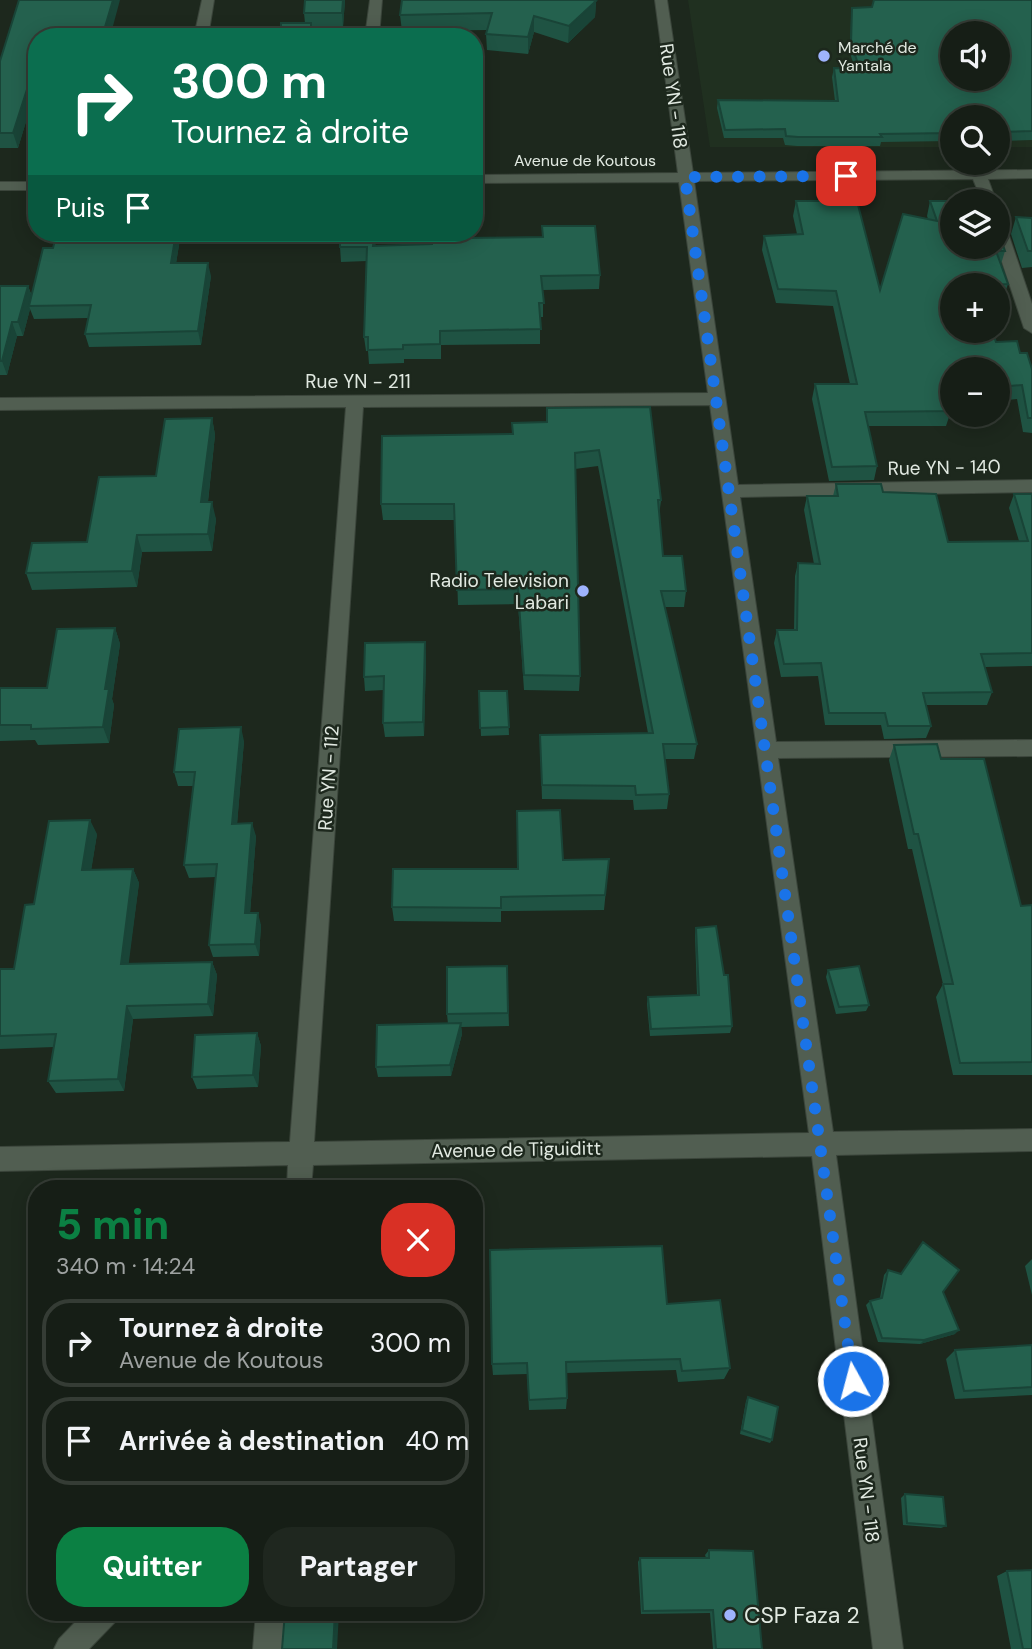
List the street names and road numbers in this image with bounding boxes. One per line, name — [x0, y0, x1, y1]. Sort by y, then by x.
street label: Rue YN - 118 — [654, 42, 693, 150]
street label: Avenue de Koutous — [514, 150, 656, 171]
street label: Rue YN - 211 — [305, 369, 411, 394]
street label: Rue YN - 140 — [887, 454, 1001, 481]
street label: Rue YN - 112 — [312, 725, 345, 831]
street label: Avenue de Tiguiditt — [431, 1136, 601, 1163]
street label: Rue YN - 118 — [848, 1436, 885, 1544]

